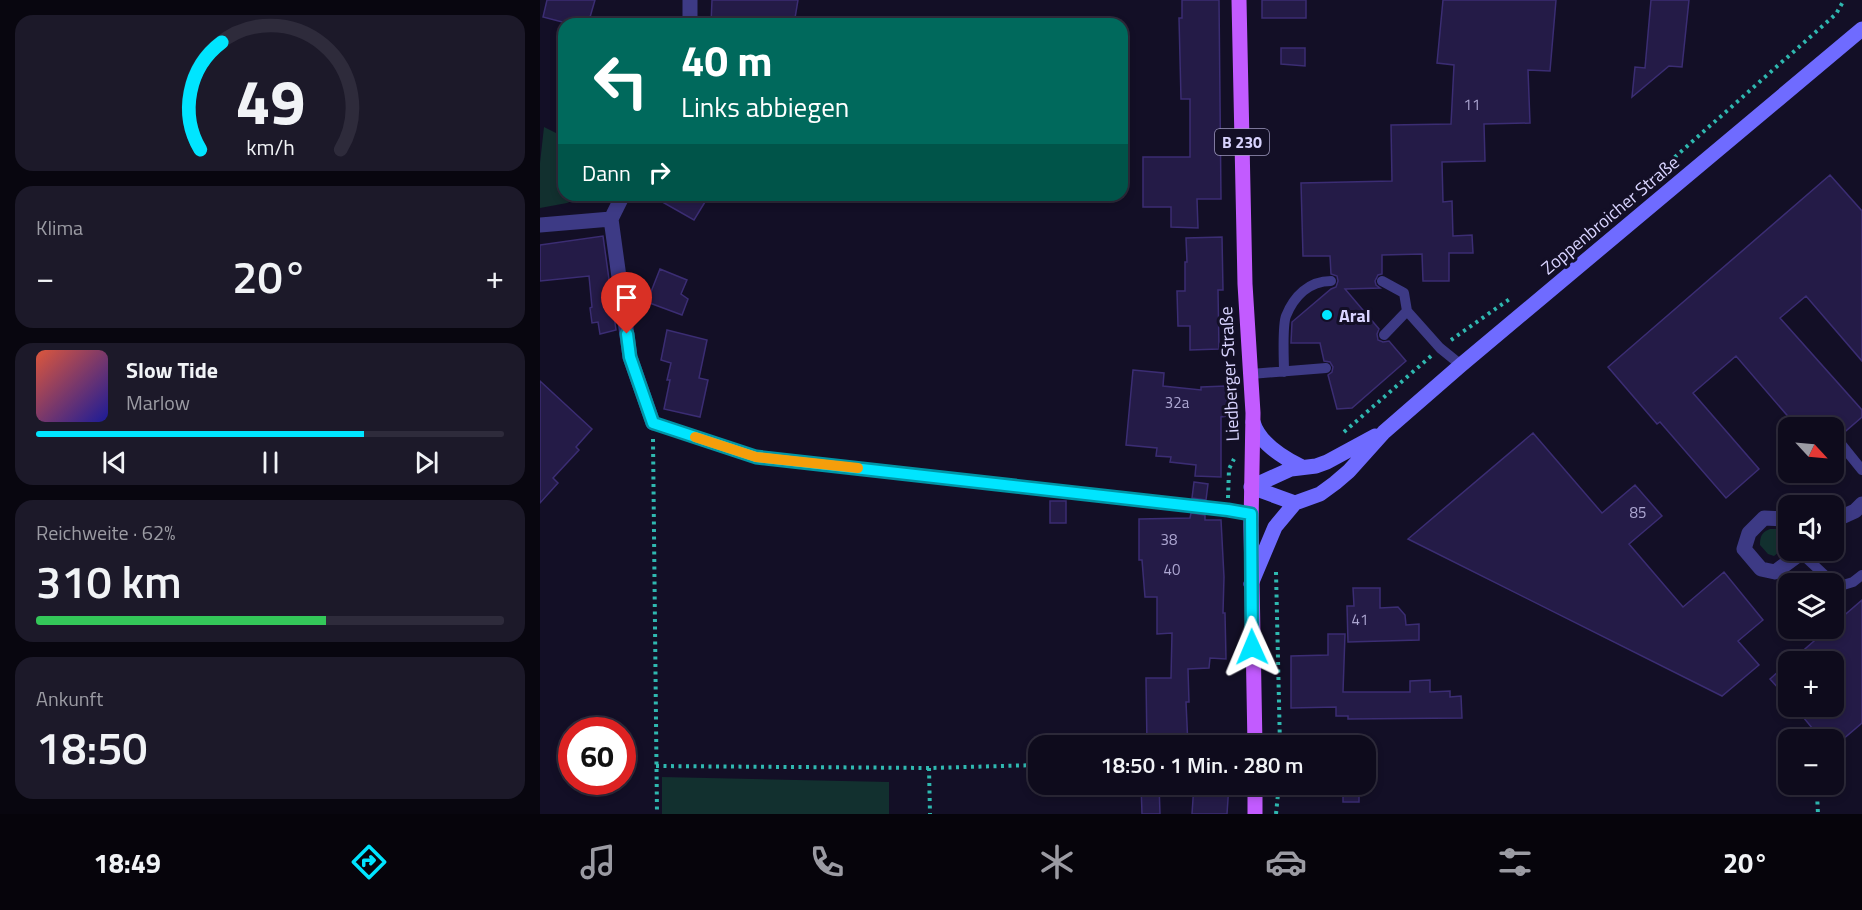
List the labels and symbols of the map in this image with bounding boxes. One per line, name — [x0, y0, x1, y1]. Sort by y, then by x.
house number: 11 — [1464, 93, 1480, 116]
road number: B 230 — [1215, 129, 1269, 155]
street label: Zoppenbroicher Straße — [1535, 149, 1685, 281]
pin — [601, 272, 652, 334]
place label: Aral — [1339, 302, 1371, 329]
street label: Liedberger Straße — [1212, 306, 1246, 442]
marker: Aral — [1320, 308, 1334, 322]
house number: 32a — [1165, 391, 1190, 414]
north arrow — [1778, 417, 1844, 483]
house number: 85 — [1630, 501, 1646, 524]
house number: 38 — [1161, 528, 1177, 551]
house number: 40 — [1164, 558, 1180, 581]
house number: 41 — [1352, 608, 1368, 631]
position arrow — [1220, 615, 1284, 679]
speed limit sign: 60 — [558, 717, 636, 795]

